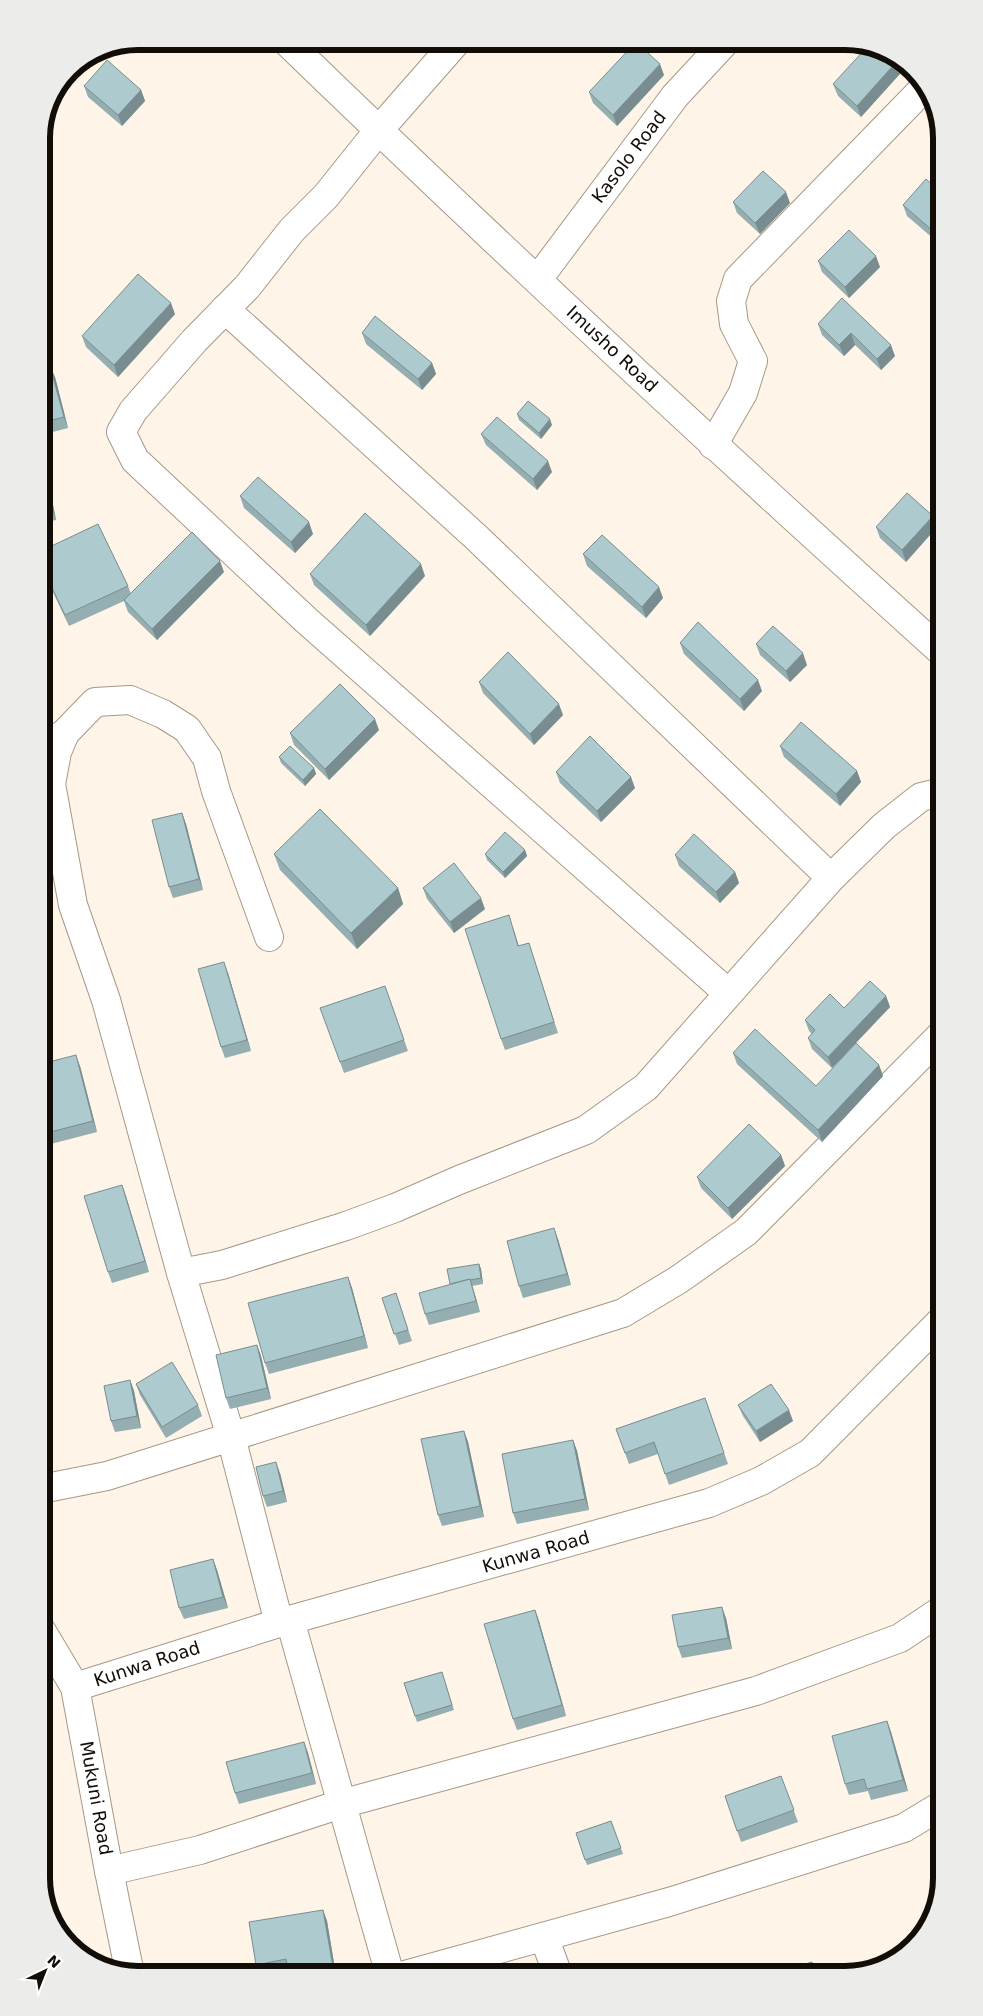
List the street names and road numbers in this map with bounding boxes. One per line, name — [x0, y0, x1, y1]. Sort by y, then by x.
street label: Kasolo Road — [587, 107, 670, 207]
street label: Imusho Road — [562, 301, 662, 396]
street label: Kunwa Road — [480, 1526, 592, 1577]
street label: Kunwa Road — [91, 1636, 203, 1691]
street label: Mukuni Road — [76, 1739, 117, 1857]

